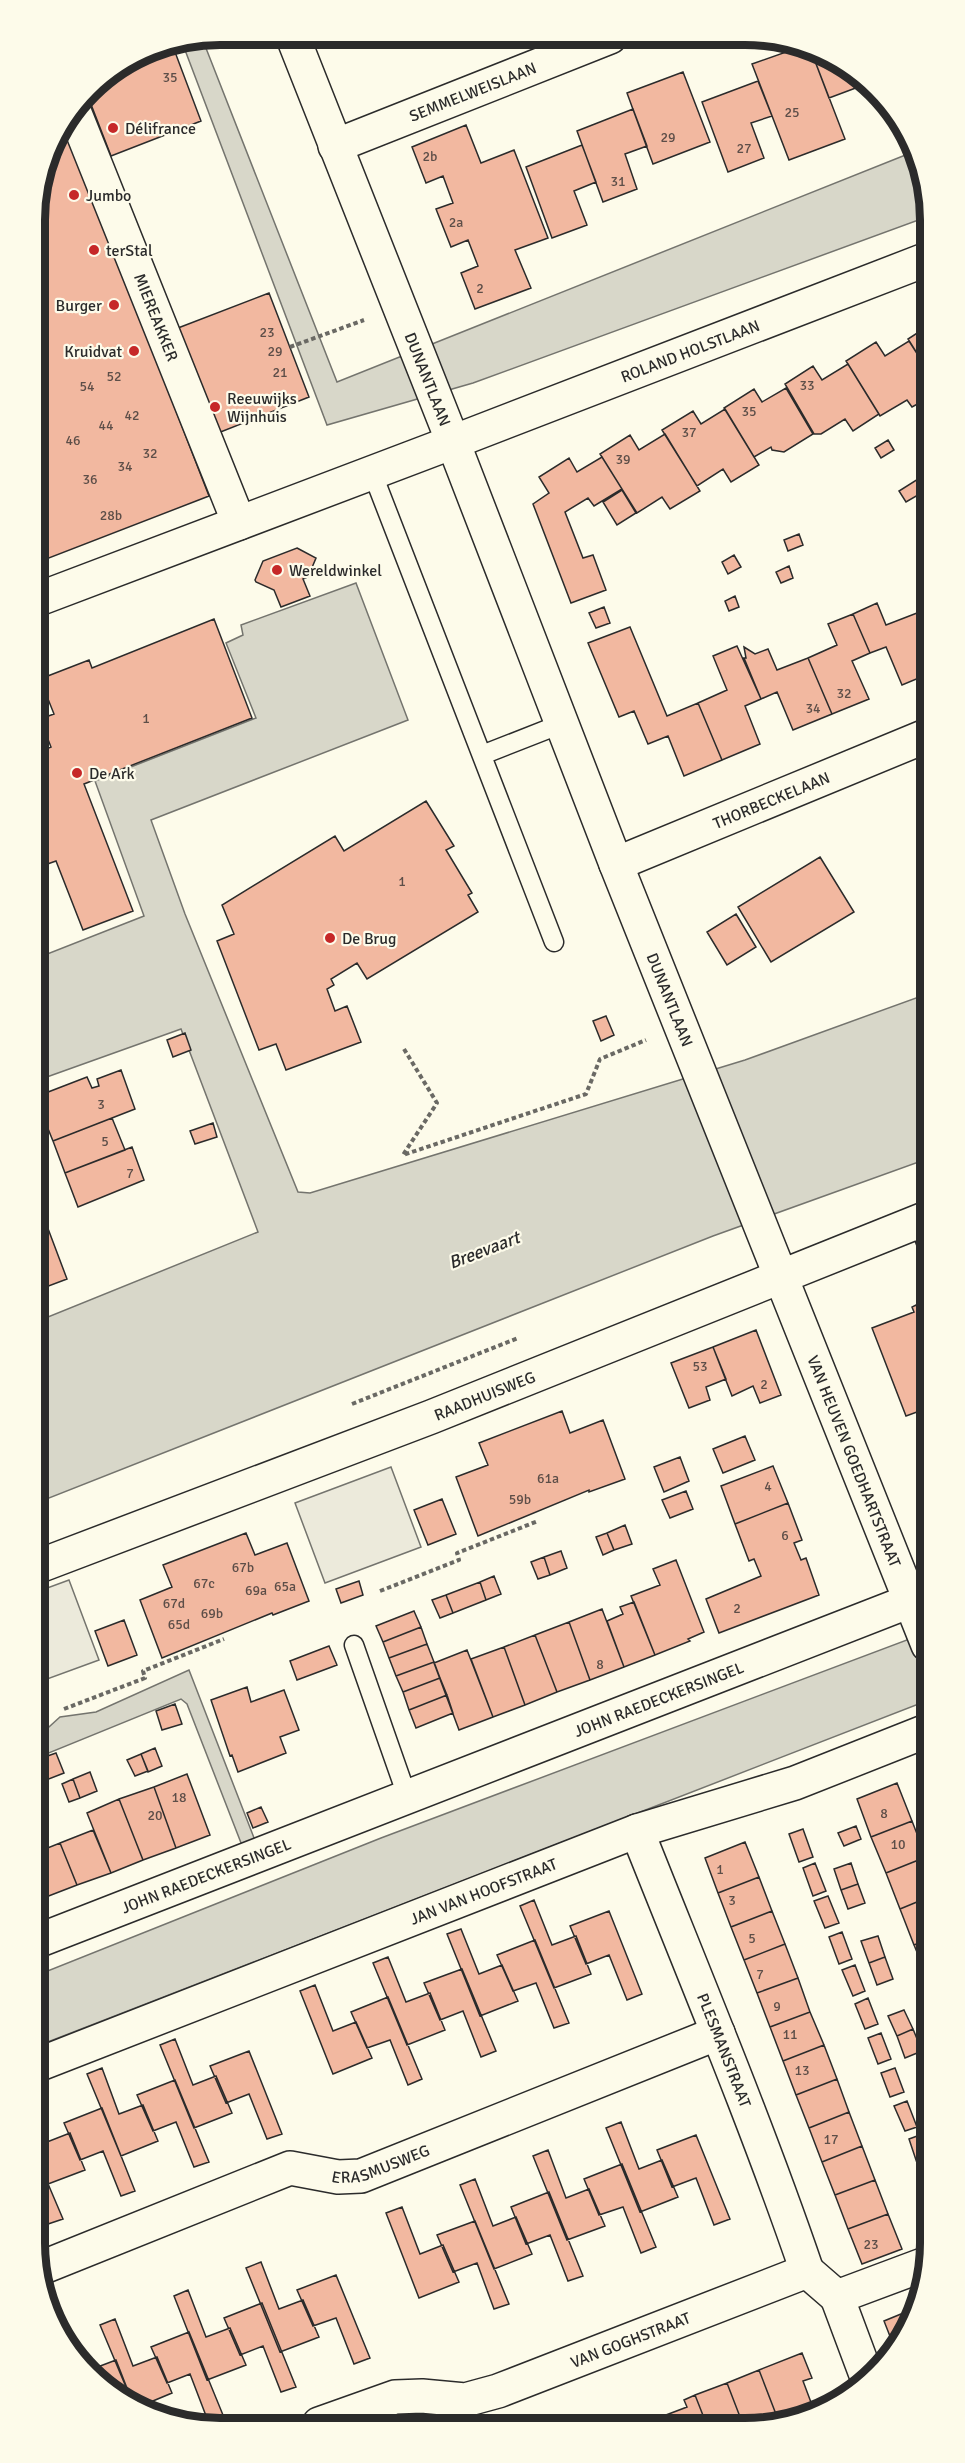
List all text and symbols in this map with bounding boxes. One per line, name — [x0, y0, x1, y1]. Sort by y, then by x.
street label: SEMMELWEISLAAN — [406, 58, 540, 127]
house number: 35 — [162, 69, 178, 86]
house number: 25 — [784, 104, 800, 121]
place label: Délifrance — [125, 119, 196, 139]
marker: Délifrance — [106, 121, 120, 135]
house number: 29 — [660, 129, 676, 146]
house number: 27 — [736, 140, 752, 157]
house number: 2b — [423, 148, 437, 165]
house number: 31 — [610, 173, 626, 190]
place label: Jumbo — [86, 186, 131, 206]
marker: Jumbo — [67, 188, 81, 202]
house number: 2a — [449, 214, 463, 231]
place label: terStal — [106, 241, 153, 261]
marker: terStal — [87, 243, 101, 257]
street label: MIEREAKKER — [129, 271, 182, 365]
house number: 2 — [476, 280, 484, 297]
place label: Burger — [55, 296, 102, 316]
marker: Burger — [107, 298, 121, 312]
street label: ROLAND HOLSTLAAN — [618, 316, 763, 387]
house number: 23 — [259, 324, 275, 341]
street label: DUNANTLAAN — [400, 330, 455, 429]
place label: Kruidvat — [64, 342, 122, 362]
house number: 29 — [267, 343, 283, 360]
marker: Kruidvat — [127, 344, 141, 358]
house number: 21 — [272, 364, 288, 381]
house number: 52 — [106, 368, 122, 385]
house number: 33 — [799, 377, 815, 394]
house number: 54 — [79, 378, 95, 395]
place label: Reeuwijks Wijnhuis — [227, 389, 297, 427]
marker: Reeuwijks Wijnhuis — [208, 400, 222, 414]
house number: 35 — [741, 403, 757, 420]
house number: 42 — [124, 407, 140, 424]
house number: 44 — [98, 417, 114, 434]
house number: 37 — [681, 424, 697, 441]
house number: 46 — [65, 432, 81, 449]
house number: 32 — [142, 445, 158, 462]
house number: 39 — [615, 451, 631, 468]
house number: 34 — [117, 458, 133, 475]
house number: 36 — [82, 471, 98, 488]
house number: 28b — [100, 507, 122, 524]
place label: Wereldwinkel — [289, 561, 382, 581]
marker: Wereldwinkel — [270, 563, 284, 577]
house number: 32 — [836, 685, 852, 702]
house number: 34 — [805, 700, 821, 717]
house number: 1 — [142, 710, 150, 727]
place label: De Ark — [89, 764, 135, 784]
marker: De Ark — [70, 766, 84, 780]
street label: THORBECKELAAN — [710, 768, 833, 834]
house number: 1 — [398, 873, 406, 890]
place label: De Brug — [342, 929, 396, 949]
marker: De Brug — [323, 931, 337, 945]
street label: DUNANTLAAN — [642, 950, 697, 1050]
house number: 3 — [97, 1096, 105, 1113]
house number: 5 — [101, 1133, 109, 1150]
house number: 7 — [126, 1165, 134, 1182]
water label: Breevaart — [445, 1225, 525, 1274]
street label: VAN HEUVEN GOEDHARTSTRAAT — [802, 1353, 905, 1570]
house number: 53 — [692, 1358, 708, 1375]
street label: RAADHUISWEG — [431, 1367, 538, 1426]
house number: 2 — [760, 1376, 768, 1393]
house number: 61a — [537, 1470, 559, 1487]
house number: 4 — [764, 1478, 772, 1495]
house number: 59b — [509, 1491, 531, 1508]
house number: 6 — [781, 1527, 789, 1544]
house number: 67b — [232, 1559, 254, 1576]
house number: 67c — [193, 1575, 215, 1592]
house number: 65a — [274, 1578, 296, 1595]
house number: 69a — [245, 1582, 267, 1599]
house number: 67d — [163, 1595, 185, 1612]
house number: 2 — [733, 1600, 741, 1617]
house number: 69b — [201, 1605, 223, 1622]
house number: 65d — [168, 1616, 190, 1633]
house number: 8 — [596, 1656, 604, 1673]
street label: JOHN RAEDECKERSINGEL — [571, 1658, 747, 1742]
house number: 18 — [171, 1789, 187, 1806]
house number: 8 — [880, 1805, 888, 1822]
house number: 20 — [147, 1807, 163, 1824]
street label: JOHN RAEDECKERSINGEL — [119, 1834, 294, 1918]
house number: 10 — [890, 1836, 906, 1853]
street label: JAN VAN HOOFSTRAAT — [407, 1854, 560, 1930]
house number: 1 — [716, 1861, 724, 1878]
house number: 3 — [728, 1892, 736, 1909]
house number: 5 — [748, 1930, 756, 1947]
house number: 7 — [756, 1966, 764, 1983]
street label: PLESMANSTRAAT — [692, 1990, 755, 2111]
house number: 9 — [773, 1998, 781, 2015]
house number: 11 — [782, 2026, 798, 2043]
house number: 13 — [794, 2062, 810, 2079]
house number: 17 — [823, 2131, 839, 2148]
street label: ERASMUSWEG — [330, 2141, 433, 2188]
house number: 23 — [863, 2236, 879, 2253]
street label: VAN GOGHSTRAAT — [568, 2308, 694, 2373]

